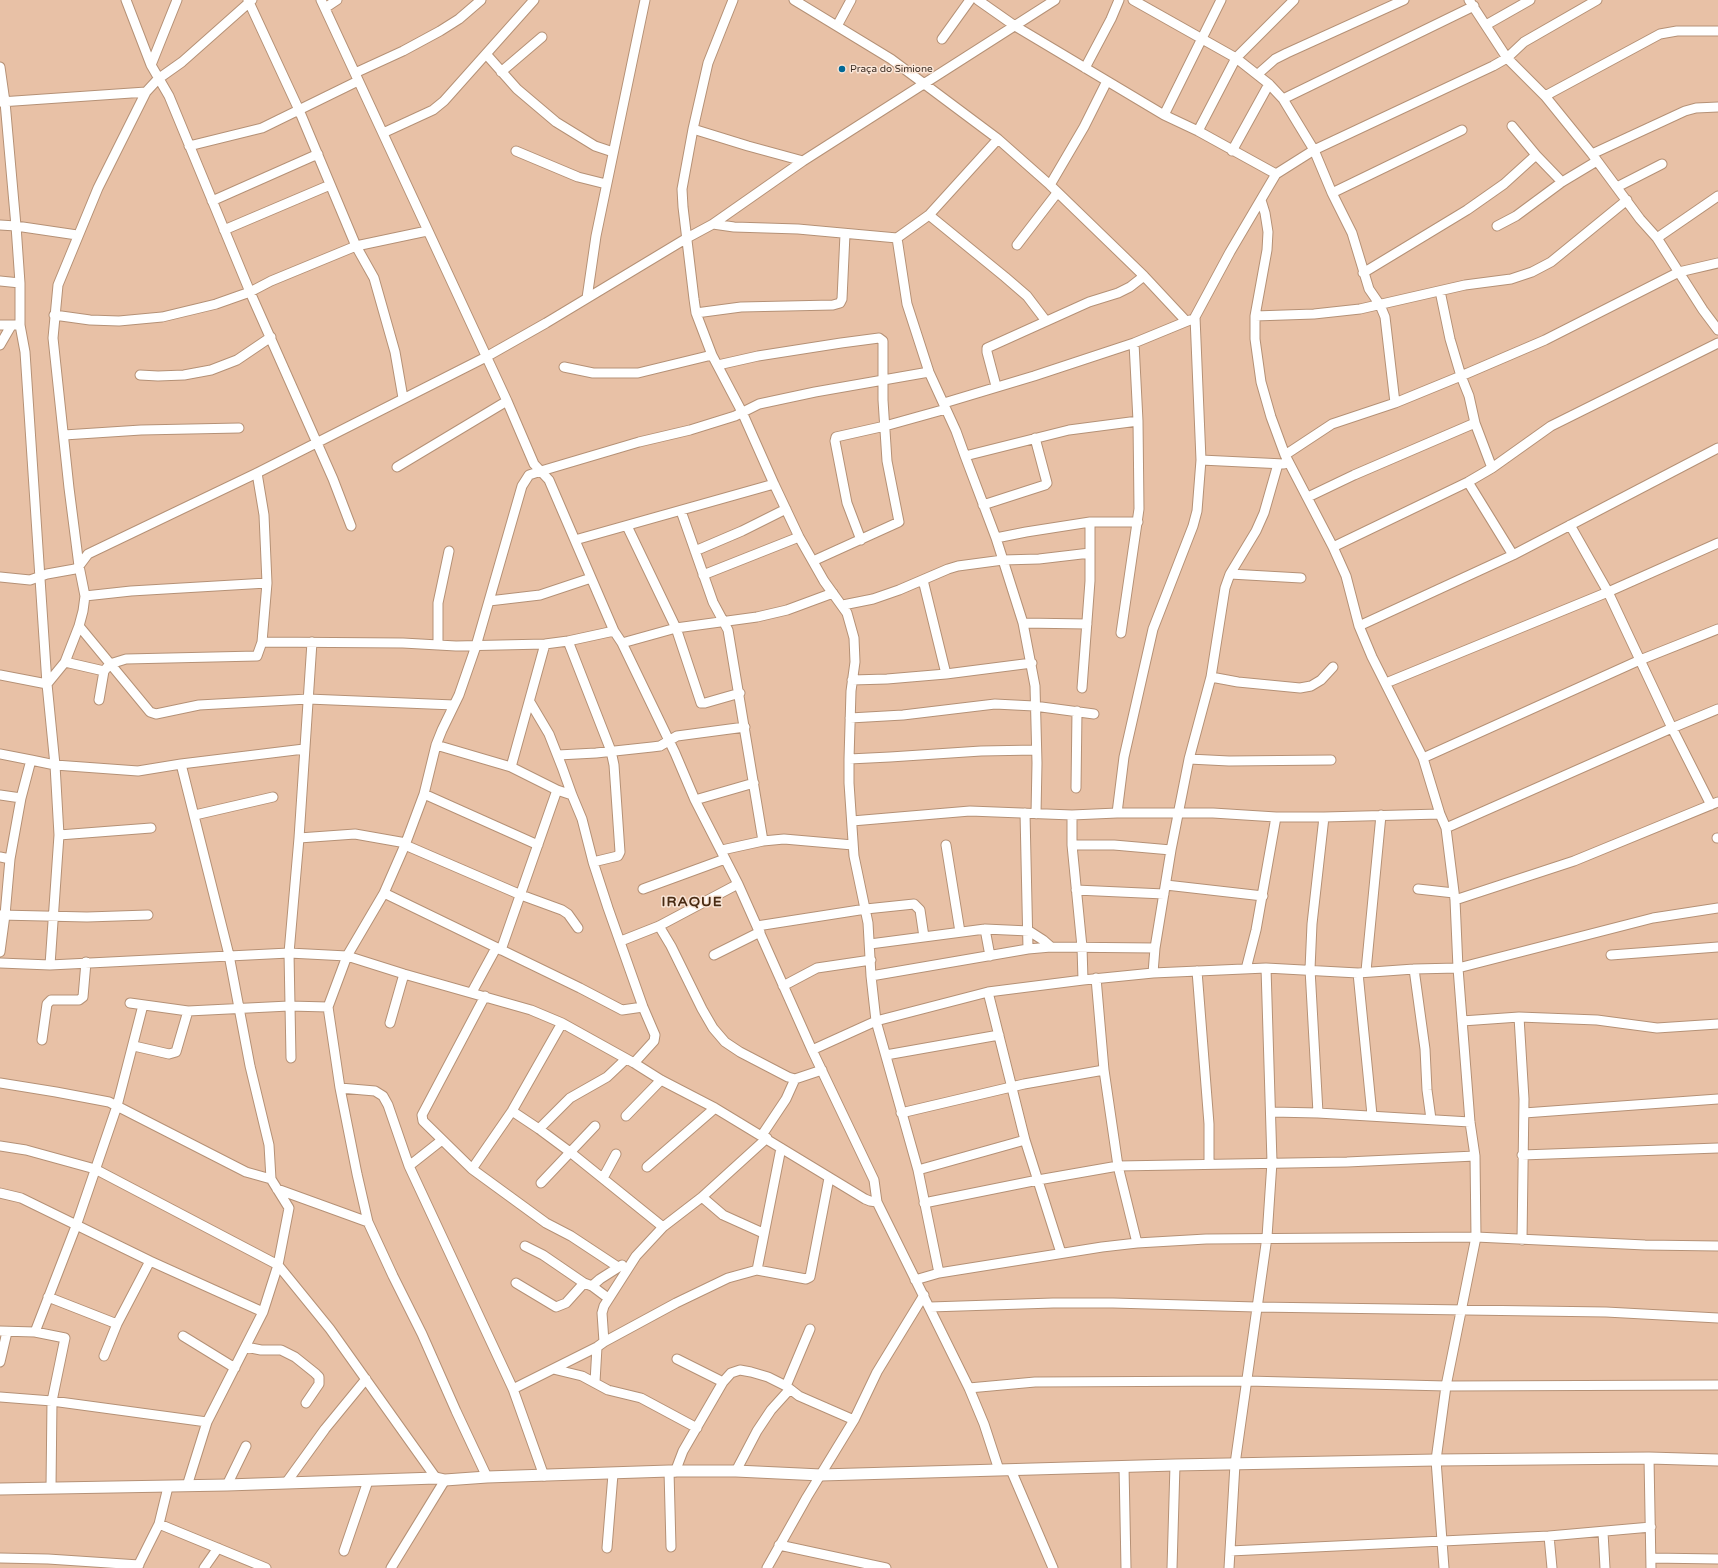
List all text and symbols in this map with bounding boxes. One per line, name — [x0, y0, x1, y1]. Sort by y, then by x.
place label: Praça do Simione — [850, 63, 933, 75]
marker: Praça do Simione — [837, 64, 847, 74]
district label: IRAQUE — [661, 894, 723, 910]

